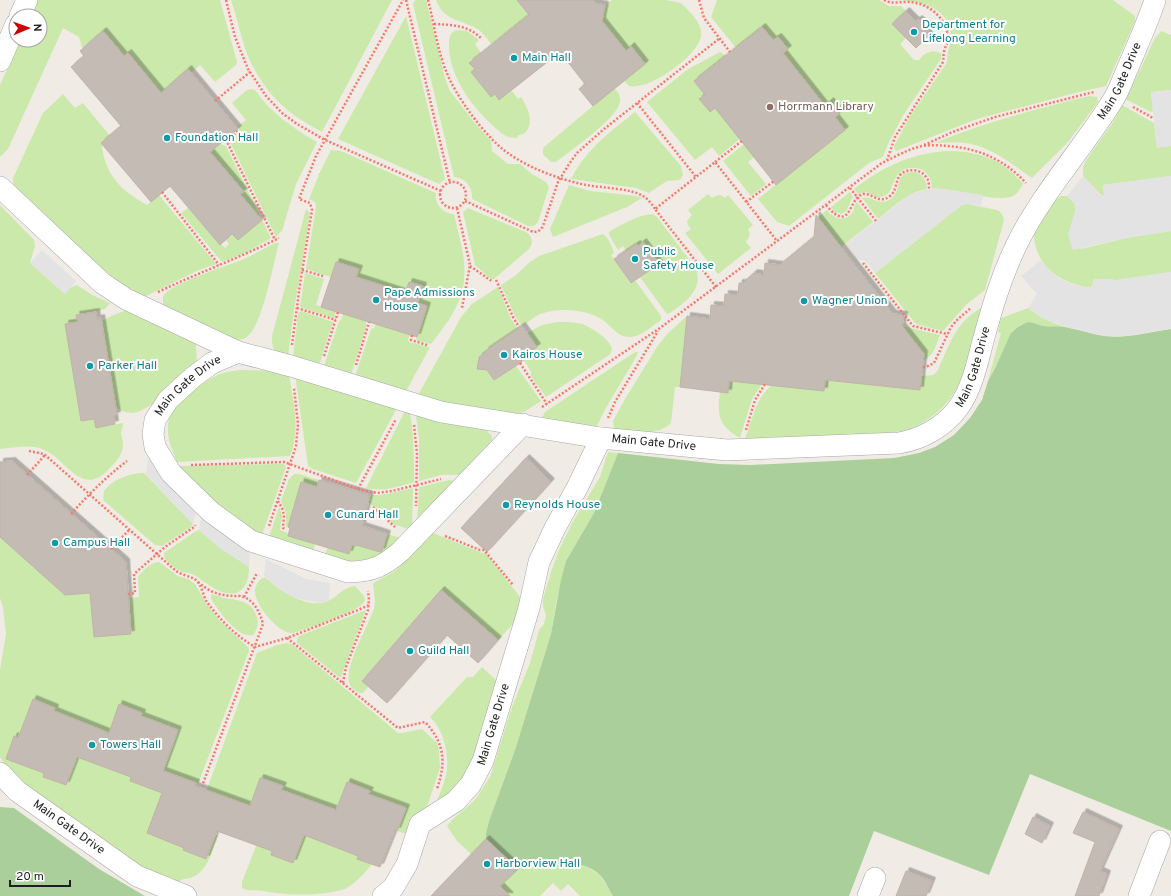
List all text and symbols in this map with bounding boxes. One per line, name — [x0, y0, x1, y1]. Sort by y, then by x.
north arrow — [8, 8, 48, 48]
place label: Department for Lifelong Learning — [922, 17, 1016, 47]
text: N — [30, 23, 44, 32]
marker: Department for Lifelong Learning — [909, 27, 919, 37]
street label: Main Gate Drive — [1094, 40, 1146, 123]
place label: Main Hall — [522, 50, 571, 66]
marker: Main Hall — [509, 53, 519, 63]
place label: Horrmann Library — [778, 99, 874, 115]
marker: Horrmann Library — [765, 102, 775, 112]
place label: Foundation Hall — [175, 130, 258, 146]
marker: Foundation Hall — [162, 133, 172, 143]
place label: Public Safety House — [643, 244, 714, 274]
marker: Public Safety House — [630, 254, 640, 264]
place label: Pape Admissions House — [384, 285, 475, 315]
place label: Wagner Union — [812, 293, 888, 309]
marker: Pape Admissions House — [371, 295, 381, 305]
marker: Wagner Union — [799, 296, 809, 306]
street label: Main Gate Drive — [952, 325, 995, 411]
place label: Kairos House — [512, 347, 582, 363]
marker: Kairos House — [499, 350, 509, 360]
street label: Main Gate Drive — [152, 352, 224, 419]
place label: Parker Hall — [98, 358, 157, 374]
marker: Parker Hall — [85, 361, 95, 371]
street label: Main Gate Drive — [611, 431, 697, 455]
place label: Reynolds House — [514, 497, 600, 513]
marker: Reynolds House — [501, 500, 511, 510]
place label: Cunard Hall — [336, 507, 398, 523]
marker: Cunard Hall — [323, 510, 333, 520]
place label: Campus Hall — [63, 535, 130, 551]
marker: Campus Hall — [50, 538, 60, 548]
place label: Guild Hall — [418, 643, 469, 659]
marker: Guild Hall — [405, 646, 415, 656]
street label: Main Gate Drive — [474, 682, 514, 768]
place label: Towers Hall — [100, 737, 161, 753]
marker: Towers Hall — [87, 740, 97, 750]
street label: Main Gate Drive — [29, 797, 108, 859]
place label: Harborview Hall — [495, 856, 580, 872]
marker: Harborview Hall — [482, 859, 492, 869]
scale bar — [10, 862, 70, 888]
text: 20 m — [16, 869, 44, 885]

